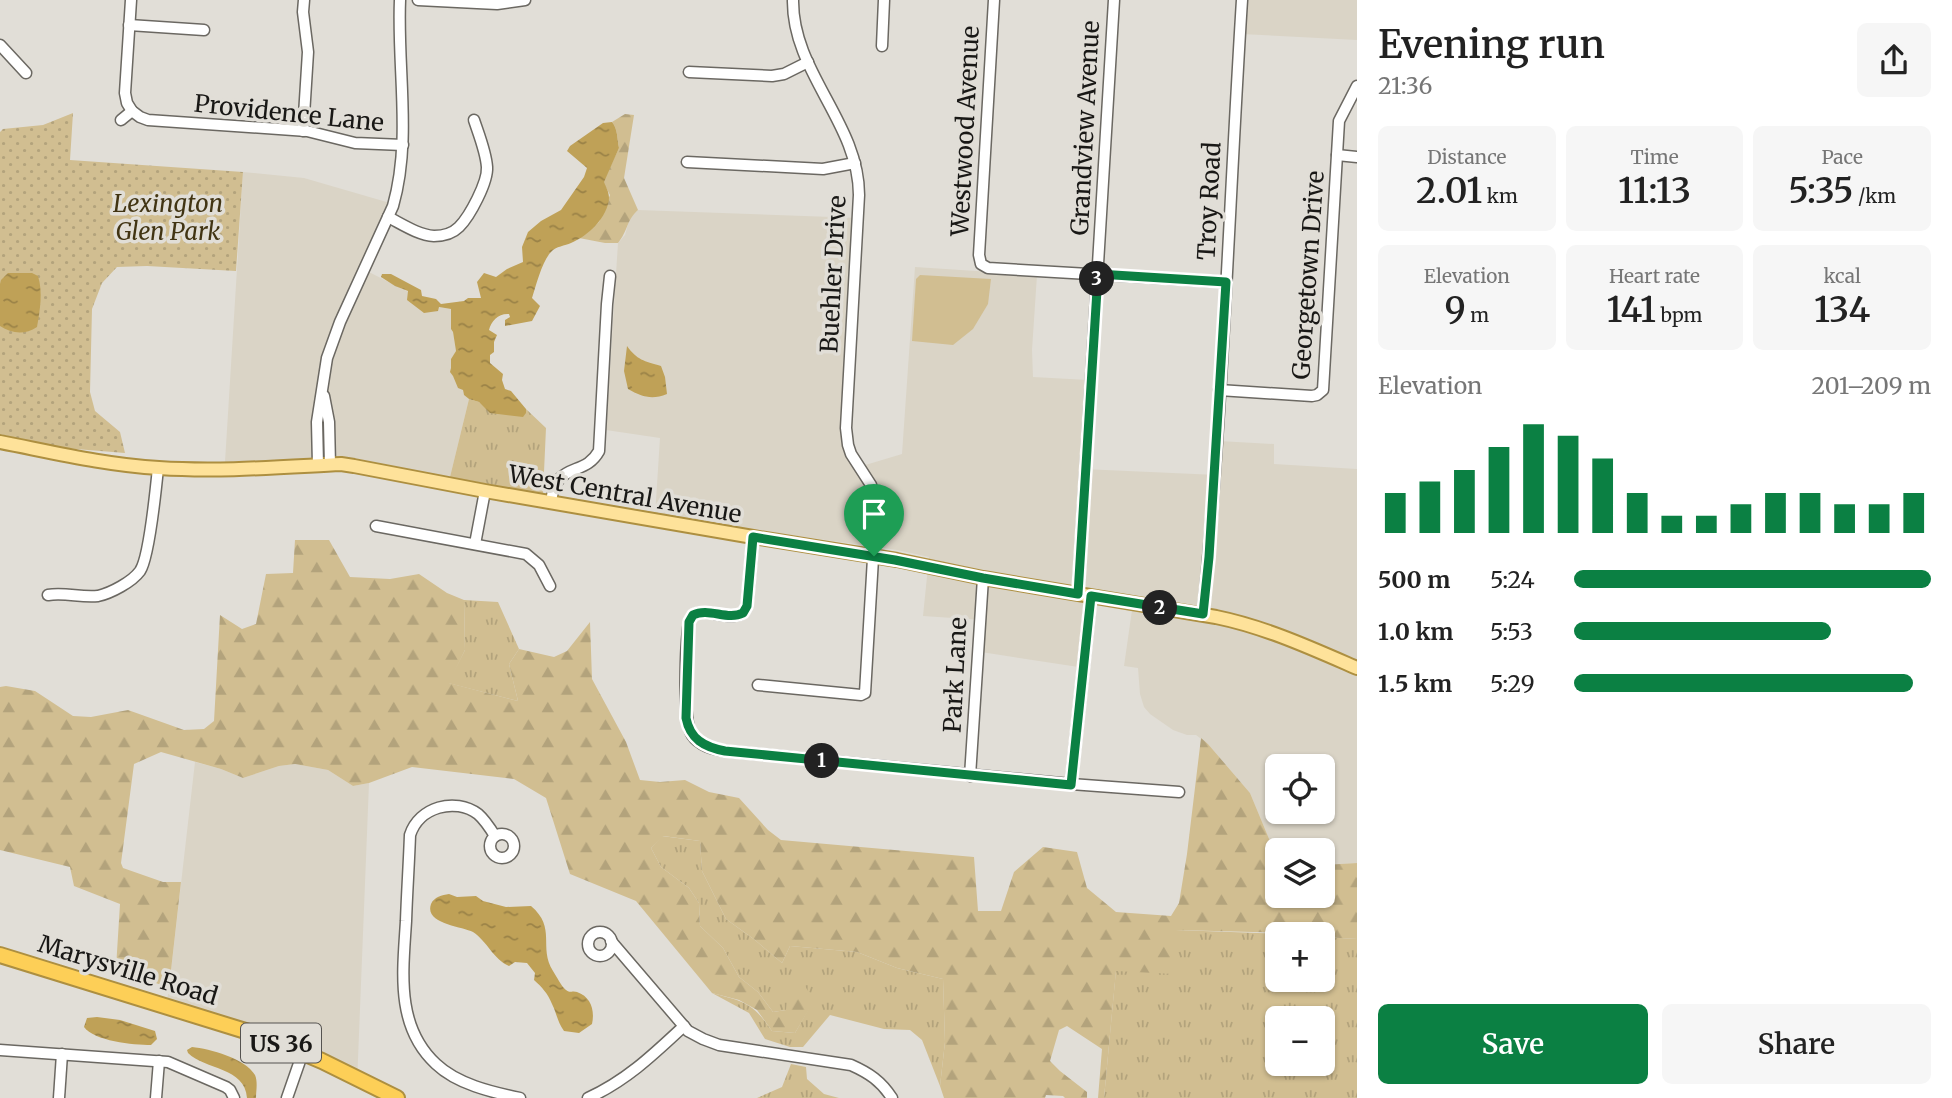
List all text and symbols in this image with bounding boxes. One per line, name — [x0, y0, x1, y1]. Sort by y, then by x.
street label: Grandview Avenue — [1064, 20, 1106, 236]
text: Evening run — [1378, 21, 1605, 68]
button: share — [1857, 23, 1931, 97]
street label: Westwood Avenue — [944, 25, 986, 238]
text: 21:36 — [1378, 71, 1432, 100]
street label: Providence Lane — [192, 88, 386, 138]
street label: Troy Road — [1190, 141, 1228, 261]
text: Distance — [1427, 145, 1507, 169]
text: Time — [1630, 145, 1679, 169]
text: Pace — [1821, 145, 1863, 169]
street label: Georgetown Drive — [1285, 169, 1331, 381]
text: 2.01 — [1416, 169, 1482, 213]
text: 11:13 — [1618, 169, 1691, 213]
text: 5:35 — [1788, 169, 1853, 213]
text: km — [1482, 184, 1518, 208]
text: /km — [1853, 184, 1896, 208]
park label: Lexington Glen Park — [113, 188, 223, 247]
street label: Buehler Drive — [813, 194, 853, 354]
pin: 3 — [1080, 262, 1114, 296]
text: Elevation — [1424, 264, 1510, 288]
text: Heart rate — [1609, 264, 1700, 288]
text: kcal — [1823, 264, 1861, 288]
text: 3 — [1091, 266, 1102, 290]
text: 9 — [1444, 288, 1466, 332]
text: 141 — [1607, 288, 1656, 332]
text: 134 — [1814, 288, 1870, 332]
text: m — [1466, 303, 1489, 327]
text: bpm — [1656, 303, 1702, 327]
text: Elevation — [1378, 371, 1482, 400]
text: 201–209 m — [1812, 371, 1931, 400]
street label: West Central Avenue — [505, 458, 744, 530]
pin — [844, 484, 904, 556]
icon: arrive — [855, 495, 893, 533]
text: 500 m — [1378, 565, 1450, 594]
text: 5:24 — [1490, 565, 1535, 594]
pin: 2 — [1142, 590, 1178, 626]
text: 2 — [1154, 595, 1165, 619]
street label: Park Lane — [936, 616, 974, 734]
text: 1.0 km — [1378, 617, 1453, 646]
text: 5:53 — [1490, 617, 1533, 646]
text: 1.5 km — [1378, 669, 1452, 698]
text: 5:29 — [1490, 669, 1535, 698]
pin: 1 — [804, 744, 840, 778]
text: 1 — [817, 748, 826, 772]
map controls — [1265, 754, 1335, 1076]
button: locate — [1265, 754, 1335, 824]
button: layers — [1265, 838, 1335, 908]
button: + — [1265, 922, 1335, 992]
street label: Marysville Road — [35, 928, 221, 1012]
button: Save — [1378, 1004, 1648, 1084]
button: Share — [1662, 1004, 1931, 1084]
button: − — [1265, 1006, 1335, 1076]
road number: US 36 — [241, 1024, 321, 1062]

